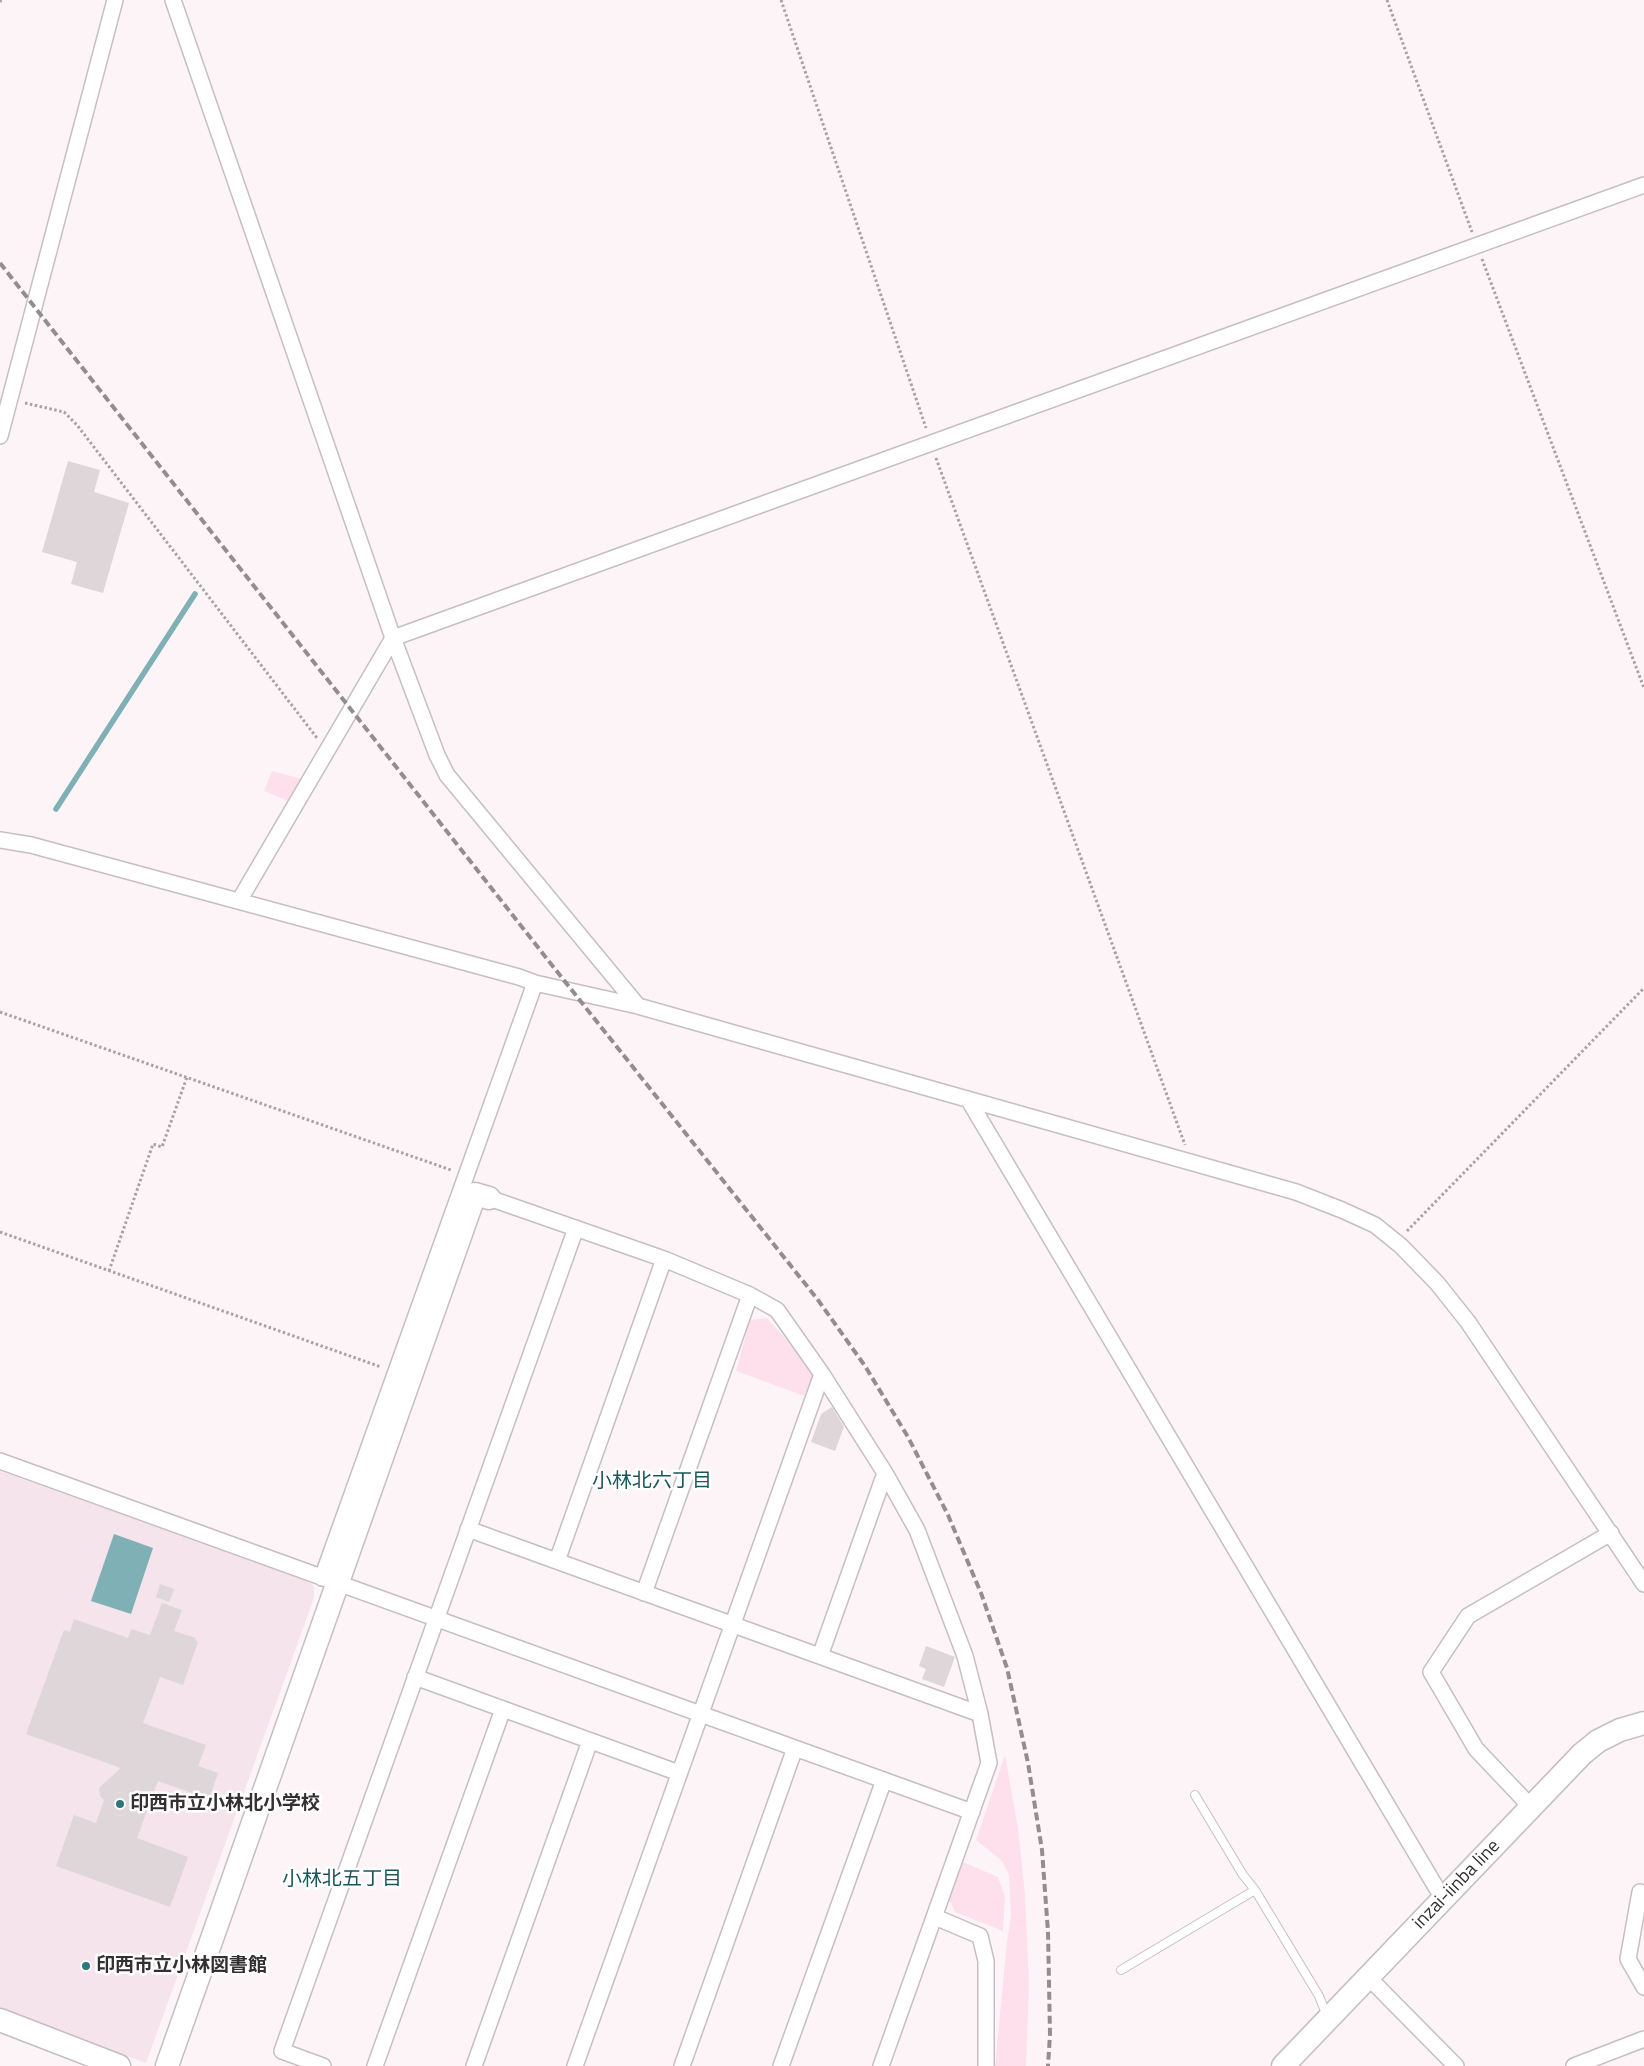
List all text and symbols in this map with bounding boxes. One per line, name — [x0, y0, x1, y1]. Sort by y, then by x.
district label: 小林北六丁目 — [592, 1470, 712, 1494]
place label: 印西市立小林北小学校 — [130, 1793, 320, 1815]
marker: 印西市立小林北小学校 — [114, 1798, 126, 1810]
street label: inzai-iinba line — [1409, 1836, 1505, 1934]
district label: 小林北五丁目 — [282, 1868, 402, 1892]
place label: 印西市立小林図書館 — [96, 1955, 267, 1977]
marker: 印西市立小林図書館 — [80, 1960, 92, 1972]

